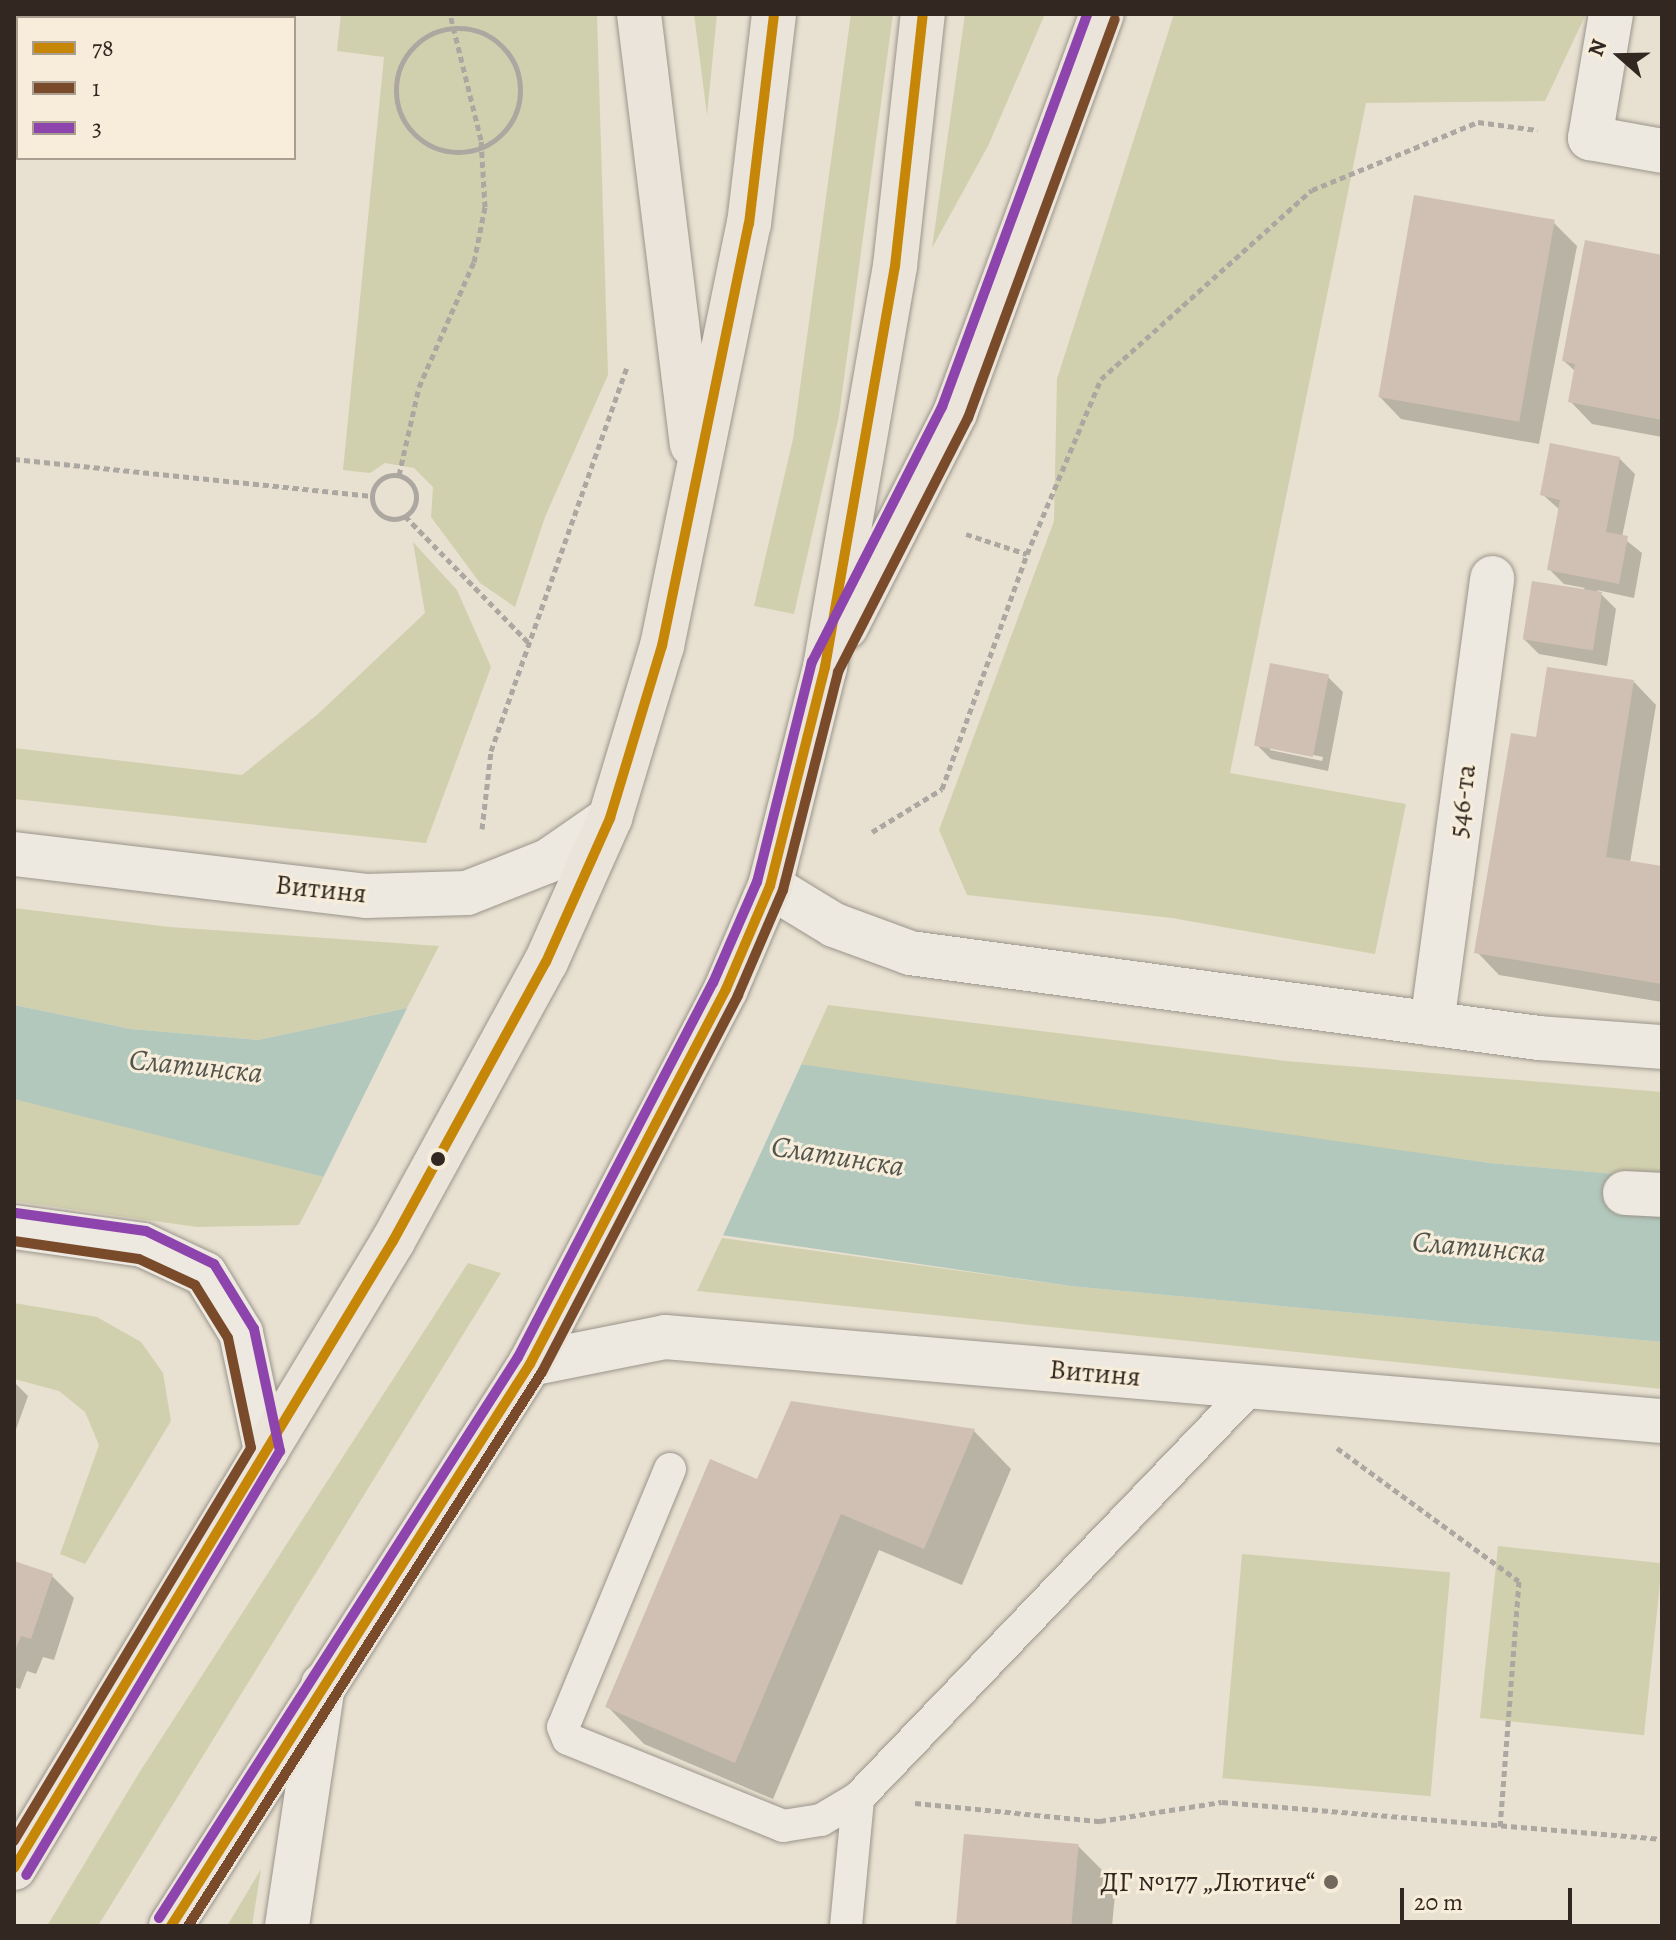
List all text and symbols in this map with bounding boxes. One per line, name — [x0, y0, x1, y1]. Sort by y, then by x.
legend — [16, 16, 296, 160]
north arrow — [1580, 16, 1660, 96]
text: 78 — [92, 32, 114, 64]
text: N — [1581, 35, 1614, 60]
text: 1 — [92, 72, 100, 104]
text: 3 — [92, 112, 102, 144]
street label: 546-та — [1441, 762, 1483, 840]
street label: Витиня — [274, 868, 368, 910]
water label: Слатинска — [127, 1041, 265, 1091]
water label: Слатинска — [769, 1128, 907, 1184]
unlabelled marker — [430, 1151, 446, 1167]
water label: Слатинска — [1411, 1223, 1547, 1271]
street label: Витиня — [1048, 1352, 1142, 1394]
place label: ДГ №177 „Лютиче“ — [1100, 1865, 1315, 1899]
scale bar — [1404, 1872, 1576, 1922]
marker: ДГ №177 „Лютиче“ — [1322, 1873, 1340, 1891]
text: 20 m — [1414, 1886, 1463, 1918]

